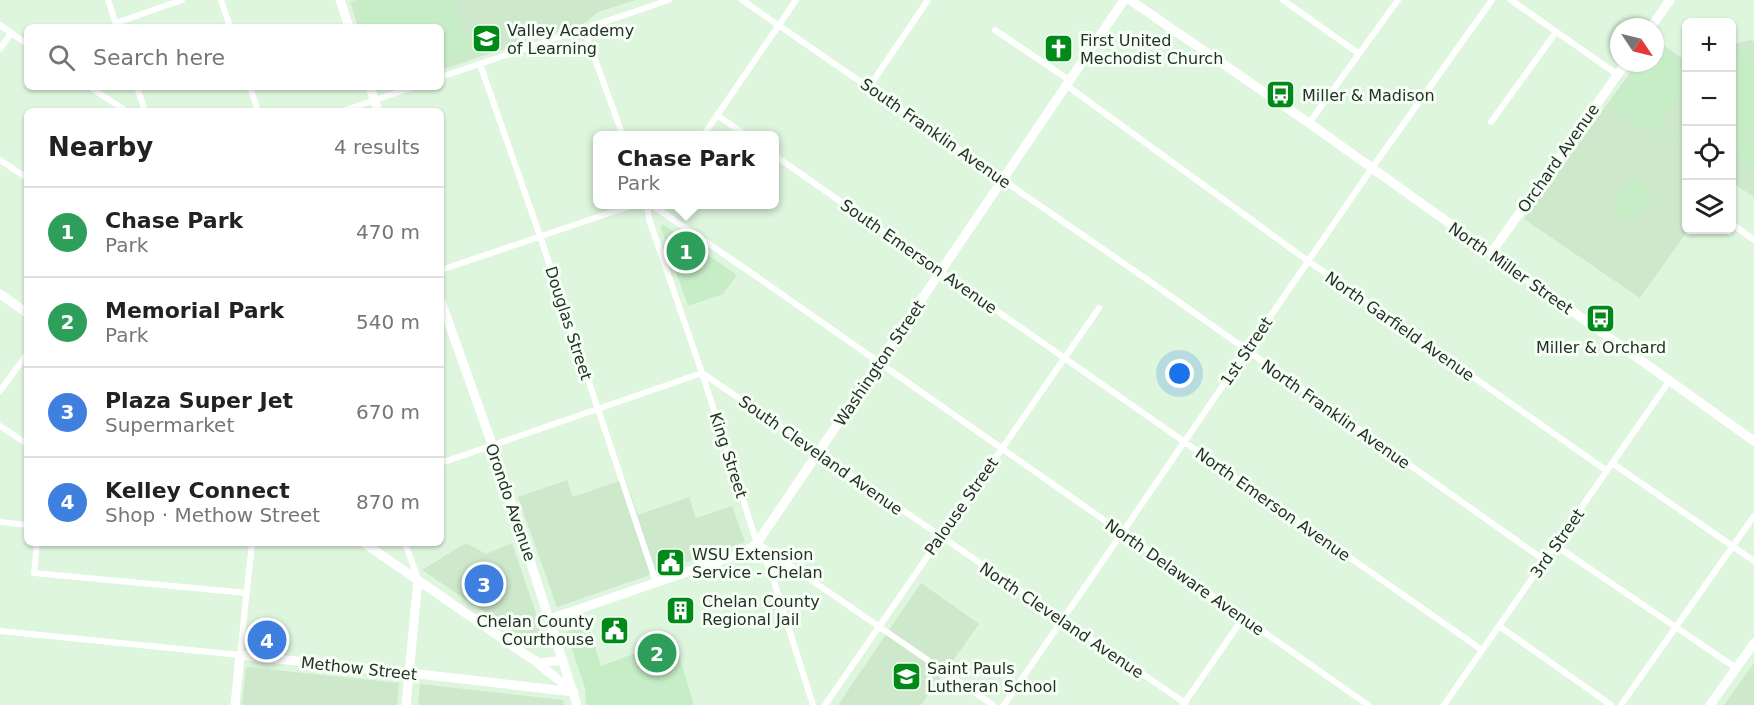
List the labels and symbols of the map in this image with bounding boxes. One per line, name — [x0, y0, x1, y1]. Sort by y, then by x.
north arrow — [1610, 18, 1664, 72]
place label: Valley Academy of Learning — [507, 21, 634, 58]
school or university icon: Valley Academy of Learning — [470, 23, 502, 55]
place label: First United Mechodist Church — [1080, 31, 1223, 68]
church icon: First United Mechodist Church — [1043, 33, 1075, 65]
street label: South Franklin Avenue — [857, 74, 1014, 193]
bus stop icon: Miller & Madison — [1265, 79, 1297, 111]
place label: Miller & Madison — [1302, 86, 1435, 105]
street label: Orchard Avenue — [1514, 100, 1603, 216]
street label: South Emerson Avenue — [837, 195, 1001, 318]
street label: North Miller Street — [1445, 218, 1576, 318]
pin: 1 — [666, 228, 706, 274]
street label: Douglas Street — [541, 264, 596, 383]
street label: North Garfield Avenue — [1321, 268, 1478, 385]
street label: Washington Street — [830, 297, 929, 430]
bus stop icon: Miller & Orchard — [1585, 303, 1617, 335]
street label: 1st Street — [1217, 313, 1276, 389]
place label: Miller & Orchard — [1536, 338, 1666, 357]
street label: North Franklin Avenue — [1258, 356, 1414, 473]
your location — [1165, 359, 1194, 388]
street label: South Cleveland Avenue — [735, 392, 906, 519]
street label: King Street — [706, 410, 751, 500]
street label: Orondo Avenue — [481, 441, 540, 564]
street label: North Emerson Avenue — [1192, 444, 1354, 565]
street label: Palouse Street — [921, 454, 1002, 559]
street label: 3rd Street — [1527, 505, 1588, 582]
street label: North Delaware Avenue — [1102, 515, 1268, 640]
place label: WSU Extension Service - Chelan — [692, 545, 823, 582]
public building icon: WSU Extension Service - Chelan — [655, 547, 687, 579]
street label: North Cleveland Avenue — [976, 558, 1147, 682]
pin: 3 — [464, 562, 504, 606]
place label: Chelan County Regional Jail — [702, 592, 820, 629]
building icon: Chelan County Regional Jail — [665, 594, 697, 626]
place label: Chelan County Courthouse — [476, 612, 594, 649]
public building icon: Chelan County Courthouse — [599, 614, 631, 646]
pin: 4 — [248, 618, 286, 662]
pin: 2 — [638, 630, 676, 676]
street label: Methow Street — [300, 653, 418, 684]
place label: Saint Pauls Lutheran School — [927, 659, 1057, 696]
school or university icon: Saint Pauls Lutheran School — [890, 661, 922, 693]

